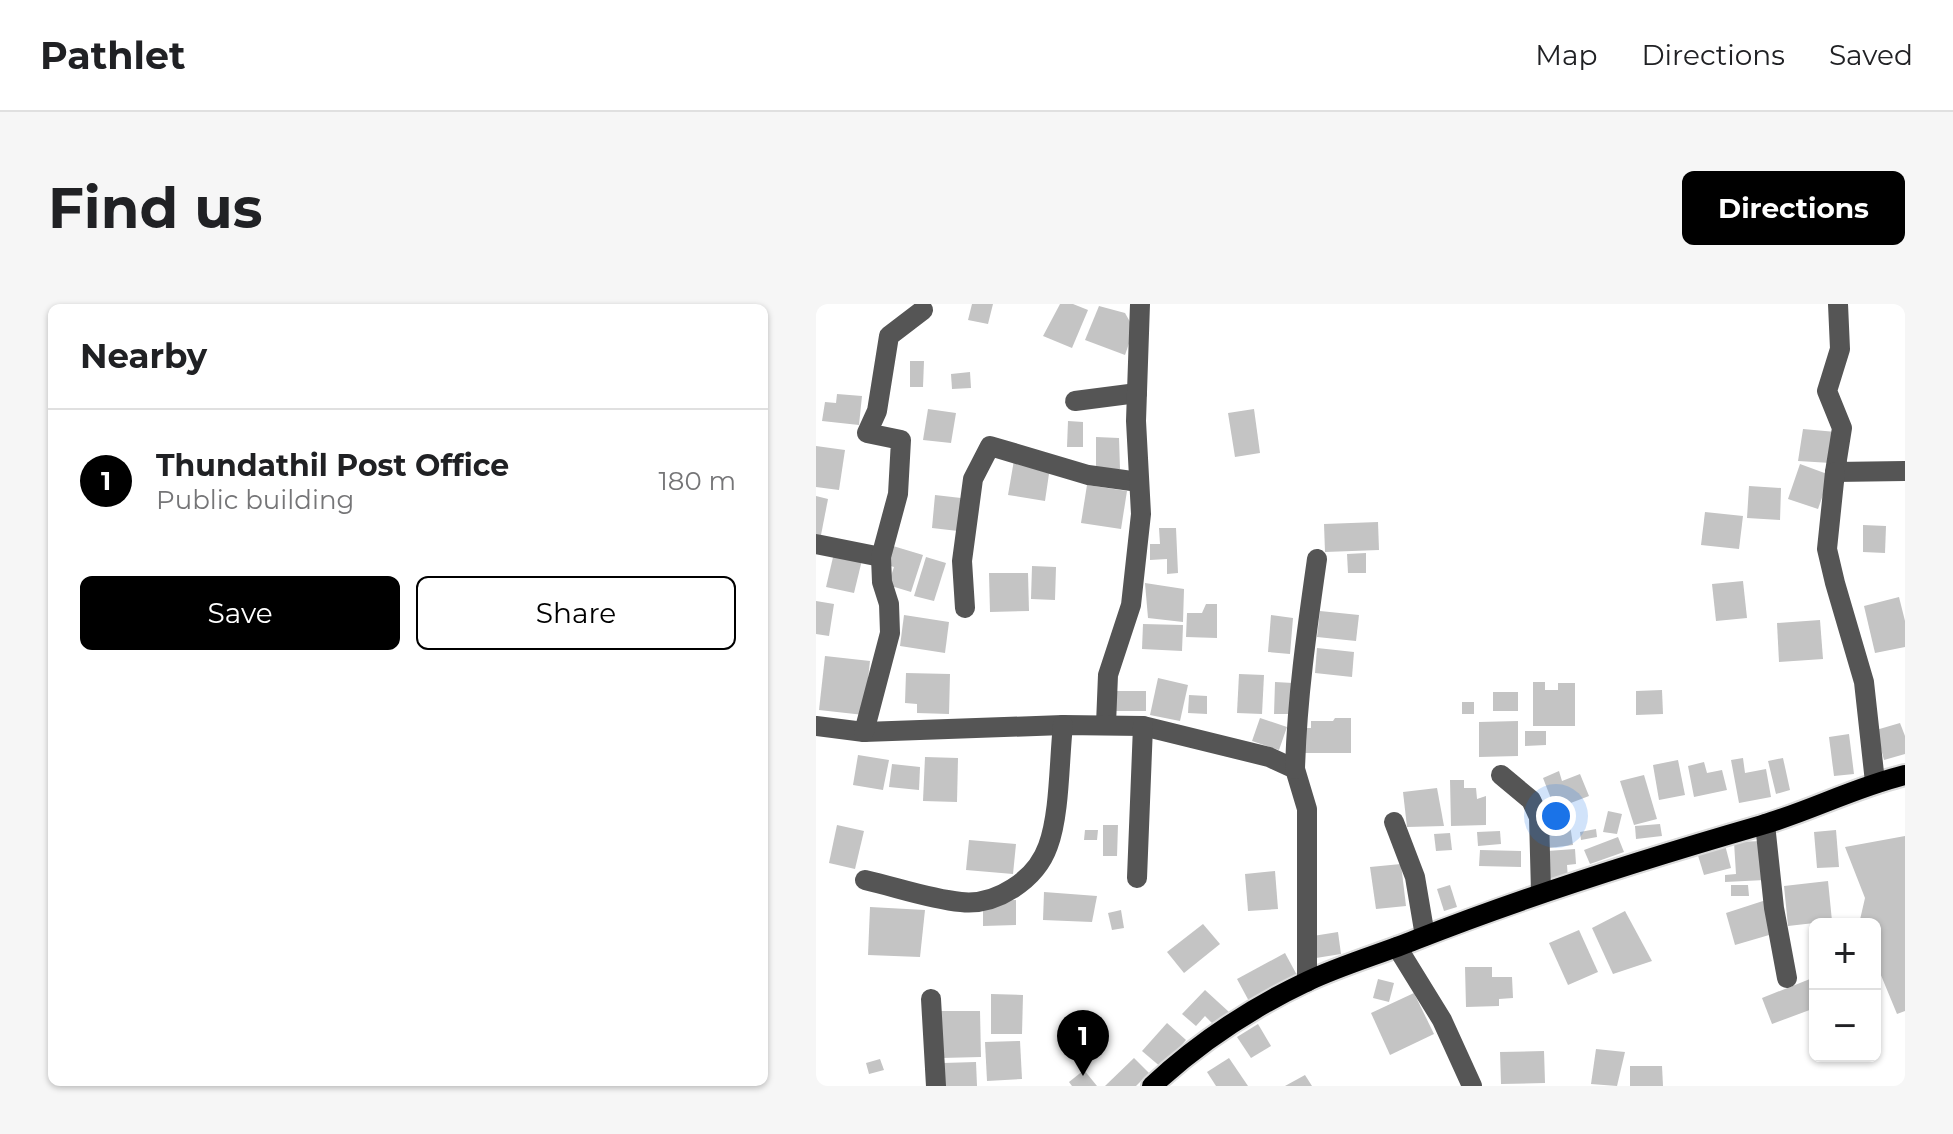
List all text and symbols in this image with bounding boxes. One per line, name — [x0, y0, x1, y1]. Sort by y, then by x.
text: Pathlet — [40, 32, 185, 79]
text: Map — [1535, 38, 1597, 72]
text: Directions — [1641, 38, 1785, 72]
text: Saved — [1829, 38, 1913, 72]
button: Directions — [1682, 171, 1905, 245]
text: Find us — [48, 174, 262, 242]
text: Nearby — [80, 335, 207, 377]
text: Thundathil Post Office — [156, 447, 509, 484]
text: 1 — [101, 465, 111, 497]
text: 180 m — [658, 465, 736, 497]
text: Public building — [156, 484, 354, 516]
button: Save — [80, 576, 400, 650]
button: Share — [416, 576, 736, 650]
your location — [1536, 796, 1576, 836]
map controls — [1809, 918, 1881, 1062]
button: + — [1809, 918, 1881, 990]
button: − — [1809, 990, 1881, 1062]
pin: 1 — [1057, 1010, 1109, 1076]

